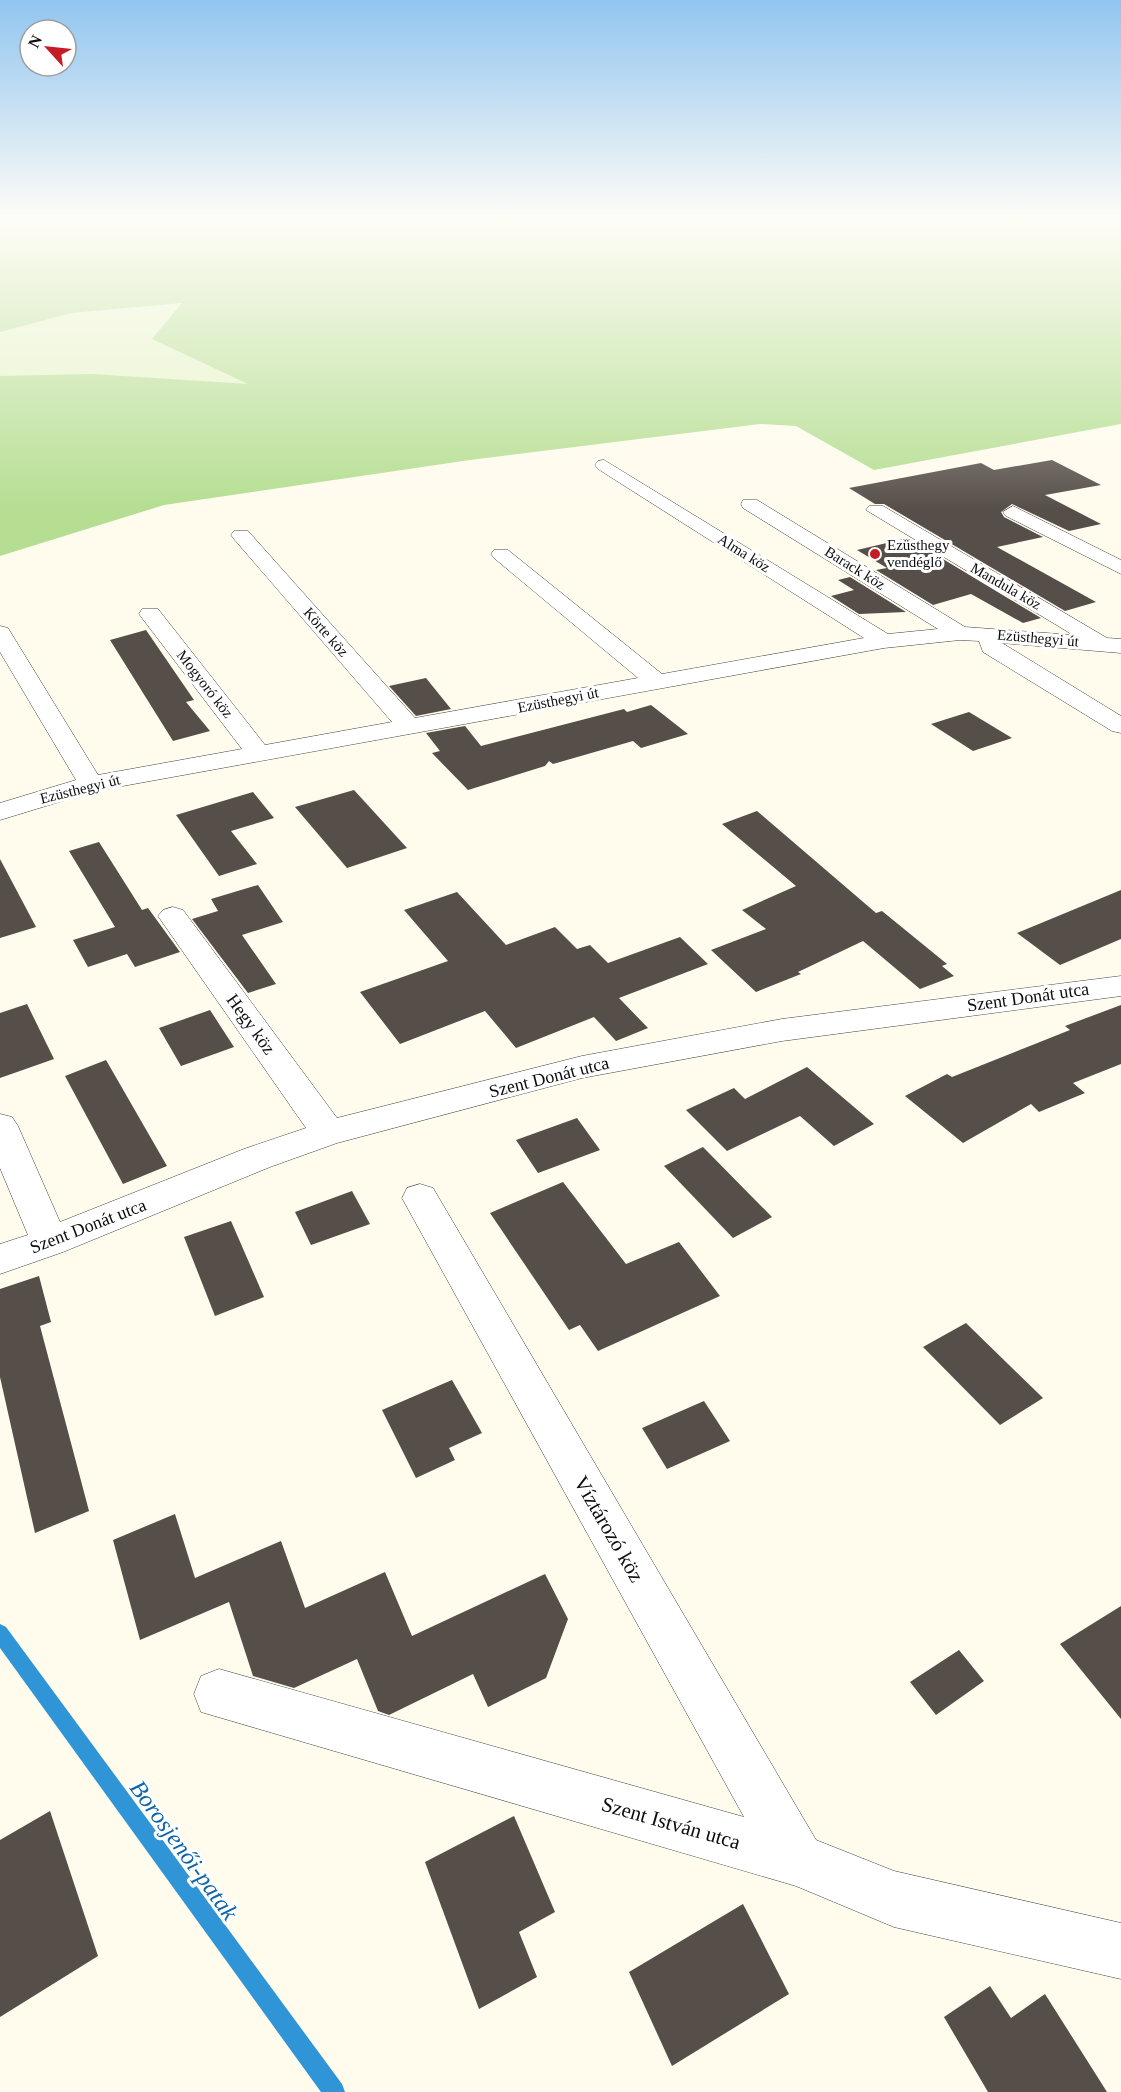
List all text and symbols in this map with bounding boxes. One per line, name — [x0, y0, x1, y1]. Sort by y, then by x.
north arrow — [18, 18, 78, 78]
text: N — [25, 32, 45, 50]
street label: Alma köz — [715, 531, 773, 576]
place label: Ezüsthegy vendéglő — [887, 537, 950, 570]
street label: Barack köz — [822, 543, 888, 593]
marker: Ezüsthegy vendéglő — [868, 547, 882, 561]
street label: Mandula köz — [968, 559, 1044, 613]
street label: Körte köz — [300, 604, 352, 660]
street label: Ezüsthegyi út — [996, 626, 1080, 650]
street label: Mogyoró köz — [174, 647, 237, 721]
street label: Ezüsthegyi út — [516, 684, 601, 716]
street label: Ezüsthegyi út — [38, 771, 123, 807]
street label: Szent Donát utca — [966, 979, 1090, 1015]
street label: Hegy köz — [222, 990, 280, 1058]
street label: Szent Donát utca — [487, 1052, 611, 1102]
street label: Szent Donát utca — [27, 1195, 149, 1257]
street label: Víztározó köz — [569, 1472, 649, 1586]
water label: Borosjenői-patak — [125, 1775, 243, 1925]
street label: Szent István utca — [599, 1792, 744, 1854]

